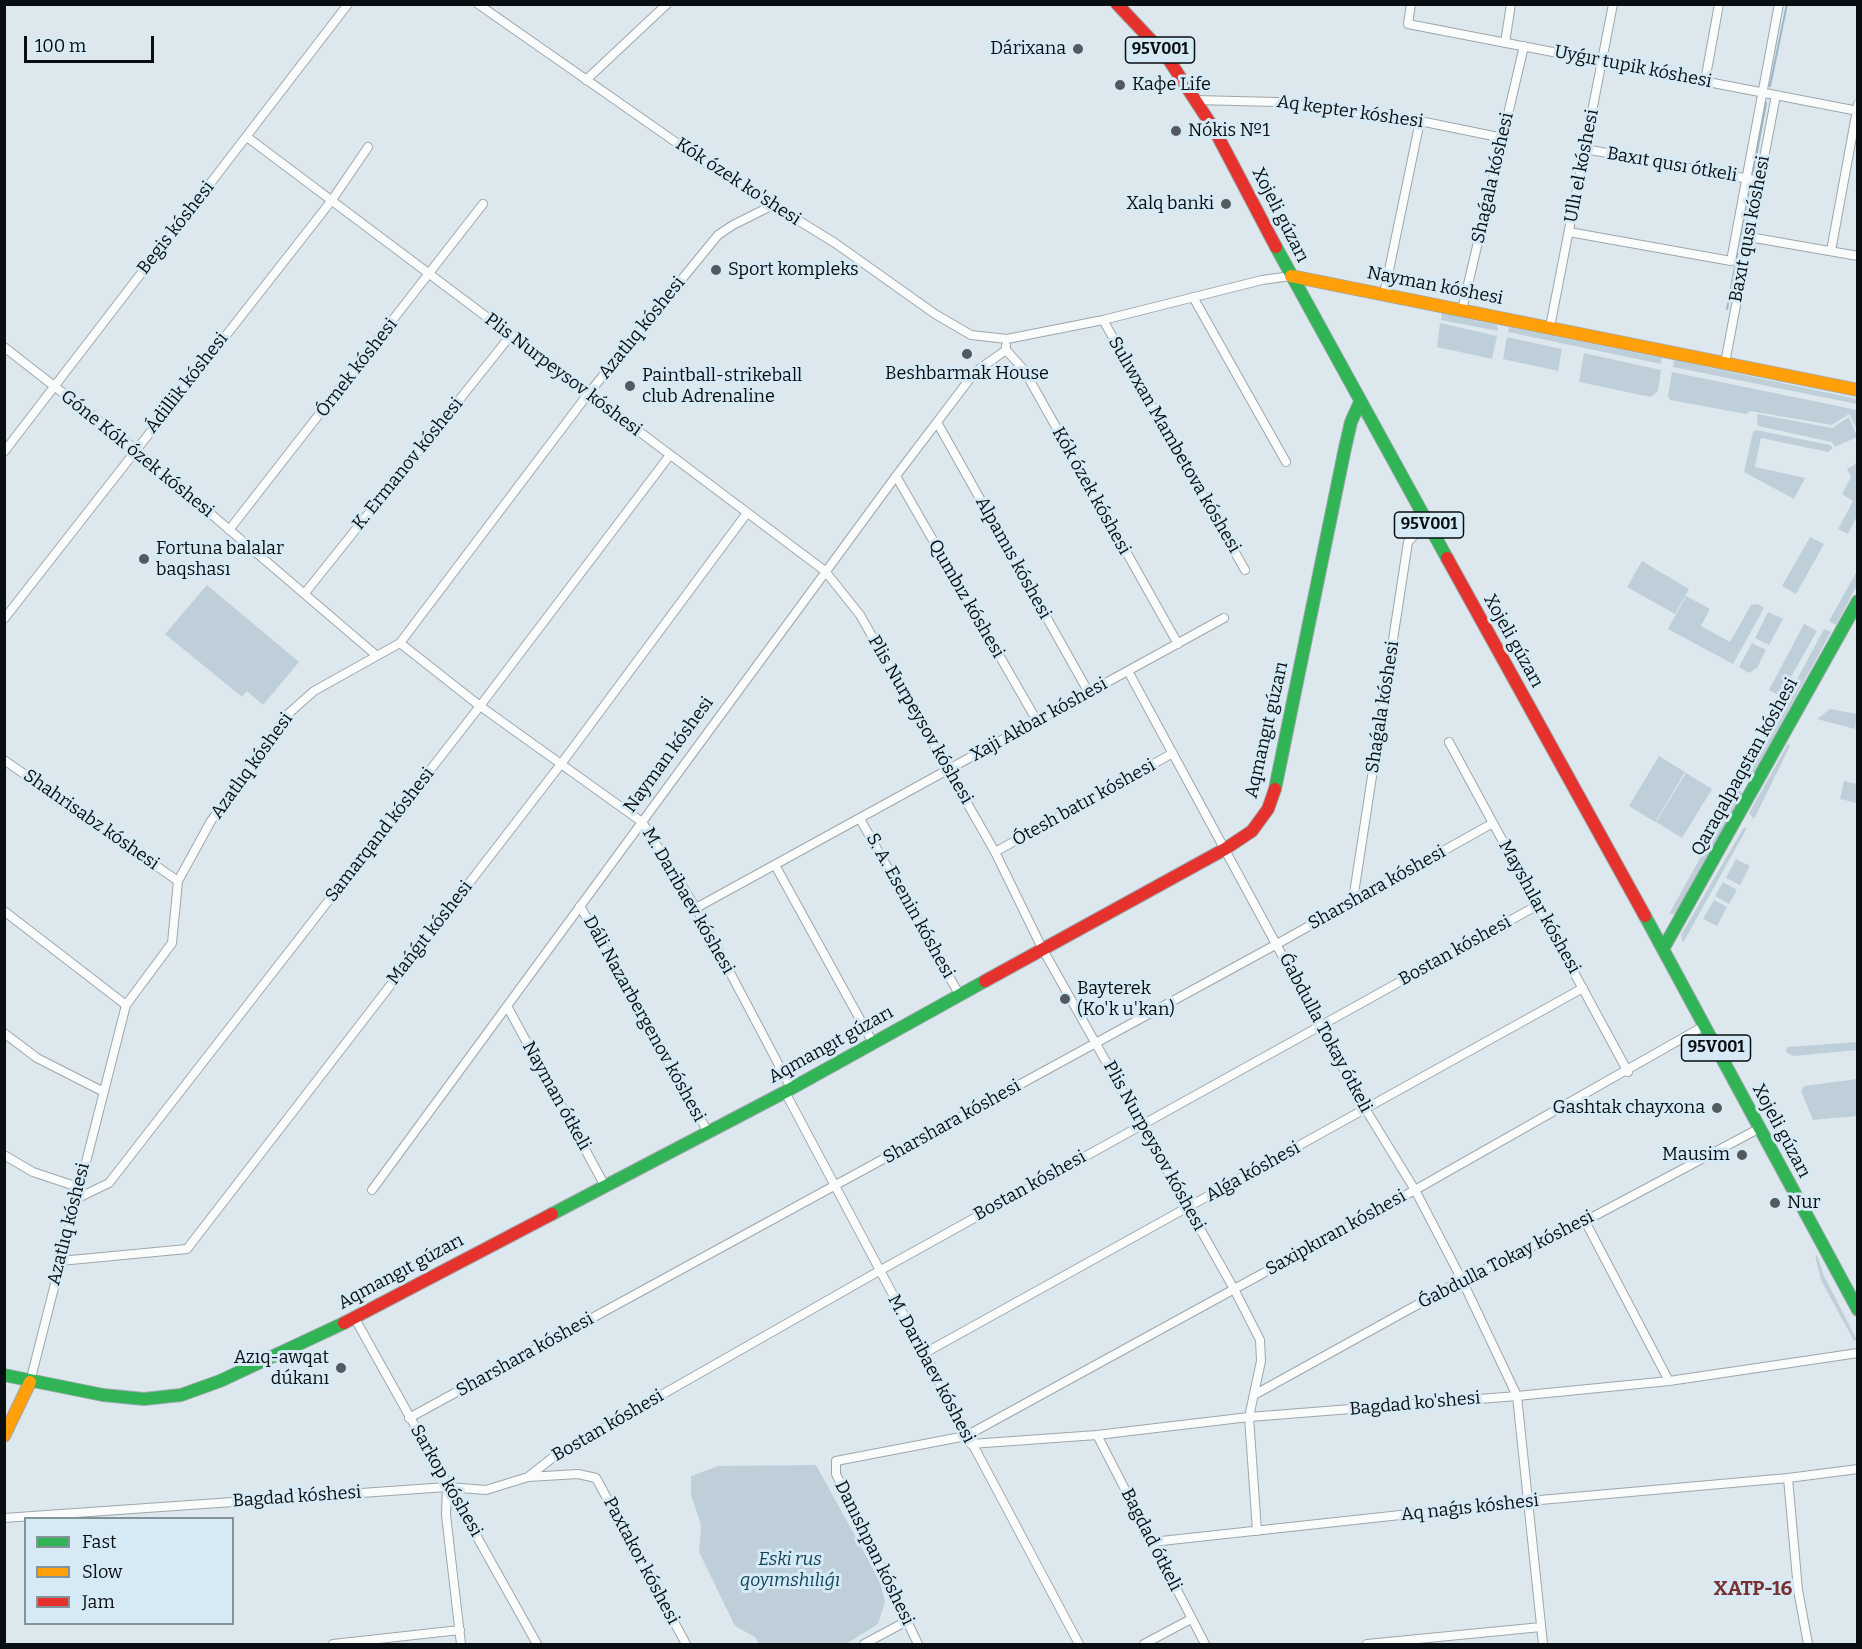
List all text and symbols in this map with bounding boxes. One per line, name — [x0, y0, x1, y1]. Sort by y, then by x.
scale bar — [27, 24, 158, 62]
text: 100 m — [35, 35, 86, 57]
road number: 95V001 — [1126, 37, 1194, 63]
place label: Dárixana — [990, 38, 1066, 60]
street label: Uyǵır tupik kóshesi — [1552, 41, 1714, 93]
marker: Dárixana — [1071, 42, 1085, 56]
place label: Кафе Life — [1132, 74, 1211, 96]
marker: Кафе Life — [1113, 78, 1127, 92]
street label: Aq kepter kóshesi — [1275, 91, 1425, 133]
street label: Ullı el kóshesi — [1560, 107, 1604, 225]
street label: Shaǵala kóshesi — [1467, 111, 1519, 245]
place label: Nókis №1 — [1188, 120, 1270, 142]
marker: Nókis №1 — [1169, 124, 1183, 138]
street label: Kók ózek ko'shesi — [671, 133, 805, 231]
street label: Baxıt qusı ótkeli — [1605, 143, 1739, 187]
street label: Baxıt qusı kóshesi — [1725, 154, 1775, 304]
street label: Xojeli gúzarı — [1247, 164, 1313, 266]
street label: Begis kóshesi — [133, 177, 219, 279]
place label: Xalq banki — [1126, 193, 1214, 215]
marker: Xalq banki — [1219, 197, 1233, 211]
place label: Sport kompleks — [728, 259, 859, 281]
street label: Nayman kóshesi — [1365, 262, 1505, 310]
marker: Sport kompleks — [709, 263, 723, 277]
street label: Azatlıq kóshesi — [594, 273, 690, 383]
street label: Plis Nurpeysov kóshesi — [480, 309, 646, 441]
street label: Órnek kóshesi — [312, 314, 402, 422]
street label: Ádillik kóshesi — [141, 328, 233, 438]
street label: Sulıwxan Mambetova kóshesi — [1103, 333, 1245, 557]
marker: Beshbarmak House — [960, 347, 974, 361]
place label: Beshbarmak House — [885, 363, 1049, 385]
place label: Paintball-strikeball club Adrenaline — [642, 365, 802, 407]
marker: Paintball-strikeball club Adrenaline — [623, 379, 637, 393]
street label: Góne Kók ózek kóshesi — [56, 386, 218, 522]
street label: K. Ermanov kóshesi — [348, 394, 468, 534]
street label: Kók ózek kóshesi — [1047, 424, 1135, 558]
street label: Alpamıs kóshesi — [970, 493, 1056, 623]
road number: 95V001 — [1394, 512, 1464, 538]
street label: Qumbız kóshesi — [923, 536, 1009, 662]
place label: Fortuna balalar baqshası — [156, 538, 284, 580]
marker: Fortuna balalar baqshası — [137, 552, 151, 566]
street label: Xojeli gúzarı — [1478, 590, 1548, 692]
street label: Plis Nurpeysov kóshesi — [863, 632, 977, 808]
street label: Shaǵala kóshesi — [1362, 639, 1404, 775]
street label: Aqmangıt gúzarı — [1241, 660, 1293, 800]
street label: Xaji Akbar kóshesi — [967, 673, 1111, 767]
street label: Qaraqalpaqstan kóshesi — [1687, 674, 1803, 860]
street label: Nayman kóshesi — [620, 693, 718, 817]
street label: Azatlıq kóshesi — [206, 709, 298, 823]
street label: Ótesh batır kóshesi — [1009, 755, 1159, 851]
street label: Samarqand kóshesi — [321, 764, 439, 906]
street label: Shahrisabz kóshesi — [19, 765, 163, 875]
street label: M. Daribaev kóshesi — [637, 824, 739, 978]
street label: S. A. Esenin kóshesi — [861, 830, 959, 982]
street label: Mayshılar kóshesi — [1493, 837, 1585, 977]
street label: Sharshara kóshesi — [1305, 841, 1449, 935]
street label: Mańǵıt kóshesi — [383, 877, 477, 989]
street label: Bostan kóshesi — [1395, 911, 1515, 991]
street label: Dáli Nazarbergenov kóshesi — [578, 912, 710, 1126]
street label: Ǵabdulla Tokay ótkeli — [1274, 950, 1376, 1116]
place label: Bayterek (Ko'k u'kan) — [1077, 978, 1175, 1020]
marker: Bayterek (Ko'k u'kan) — [1058, 992, 1072, 1006]
street label: Aqmangıt gúzarı — [765, 1002, 897, 1088]
road number: 95V001 — [1682, 1035, 1750, 1061]
street label: Nayman ótkeli — [517, 1038, 595, 1154]
street label: Plis Nurpeysov kóshesi — [1098, 1057, 1210, 1235]
street label: Sharshara kóshesi — [880, 1075, 1024, 1169]
street label: Xojeli gúzarı — [1747, 1080, 1815, 1182]
place label: Gashtak chayxona — [1553, 1097, 1705, 1119]
marker: Gashtak chayxona — [1710, 1101, 1724, 1115]
street label: Alǵa kóshesi — [1202, 1137, 1304, 1207]
place label: Mausim — [1662, 1144, 1730, 1166]
street label: Bostan kóshesi — [970, 1146, 1090, 1226]
marker: Mausim — [1735, 1148, 1749, 1162]
street label: Azatlıq kóshesi — [43, 1161, 95, 1287]
street label: Saxipkıran kóshesi — [1262, 1185, 1410, 1281]
place label: Nur — [1787, 1192, 1820, 1214]
marker: Nur — [1768, 1196, 1782, 1210]
street label: Ǵabdulla Tokay kóshesi — [1415, 1206, 1597, 1314]
street label: Aqmangıt gúzarı — [334, 1230, 468, 1314]
street label: M. Daribaev kóshesi — [883, 1291, 979, 1447]
street label: Sharshara kóshesi — [453, 1308, 597, 1402]
place label: Azıq-awqat dúkanı — [234, 1347, 329, 1390]
marker: Azıq-awqat dúkanı — [334, 1361, 348, 1375]
street label: Bostan kóshesi — [548, 1385, 668, 1467]
street label: Bagdad ko'shesi — [1349, 1388, 1481, 1420]
street label: Sarkop kóshesi — [405, 1421, 487, 1541]
street label: Danıshpan kóshesi — [830, 1477, 918, 1629]
street label: Bagdad kóshesi — [232, 1482, 362, 1512]
street label: Bagdad ótkeli — [1116, 1485, 1186, 1595]
street label: Aq naǵıs kóshesi — [1400, 1490, 1540, 1526]
street label: Paxtakor kóshesi — [598, 1494, 684, 1628]
legend — [24, 1517, 234, 1625]
text: Fast — [82, 1531, 117, 1553]
park label: Eski rus qoyımshılıǵı — [740, 1549, 840, 1592]
text: Slow — [82, 1561, 122, 1583]
district label: XATP-16 — [1714, 1577, 1792, 1601]
text: Jam — [82, 1591, 115, 1613]

